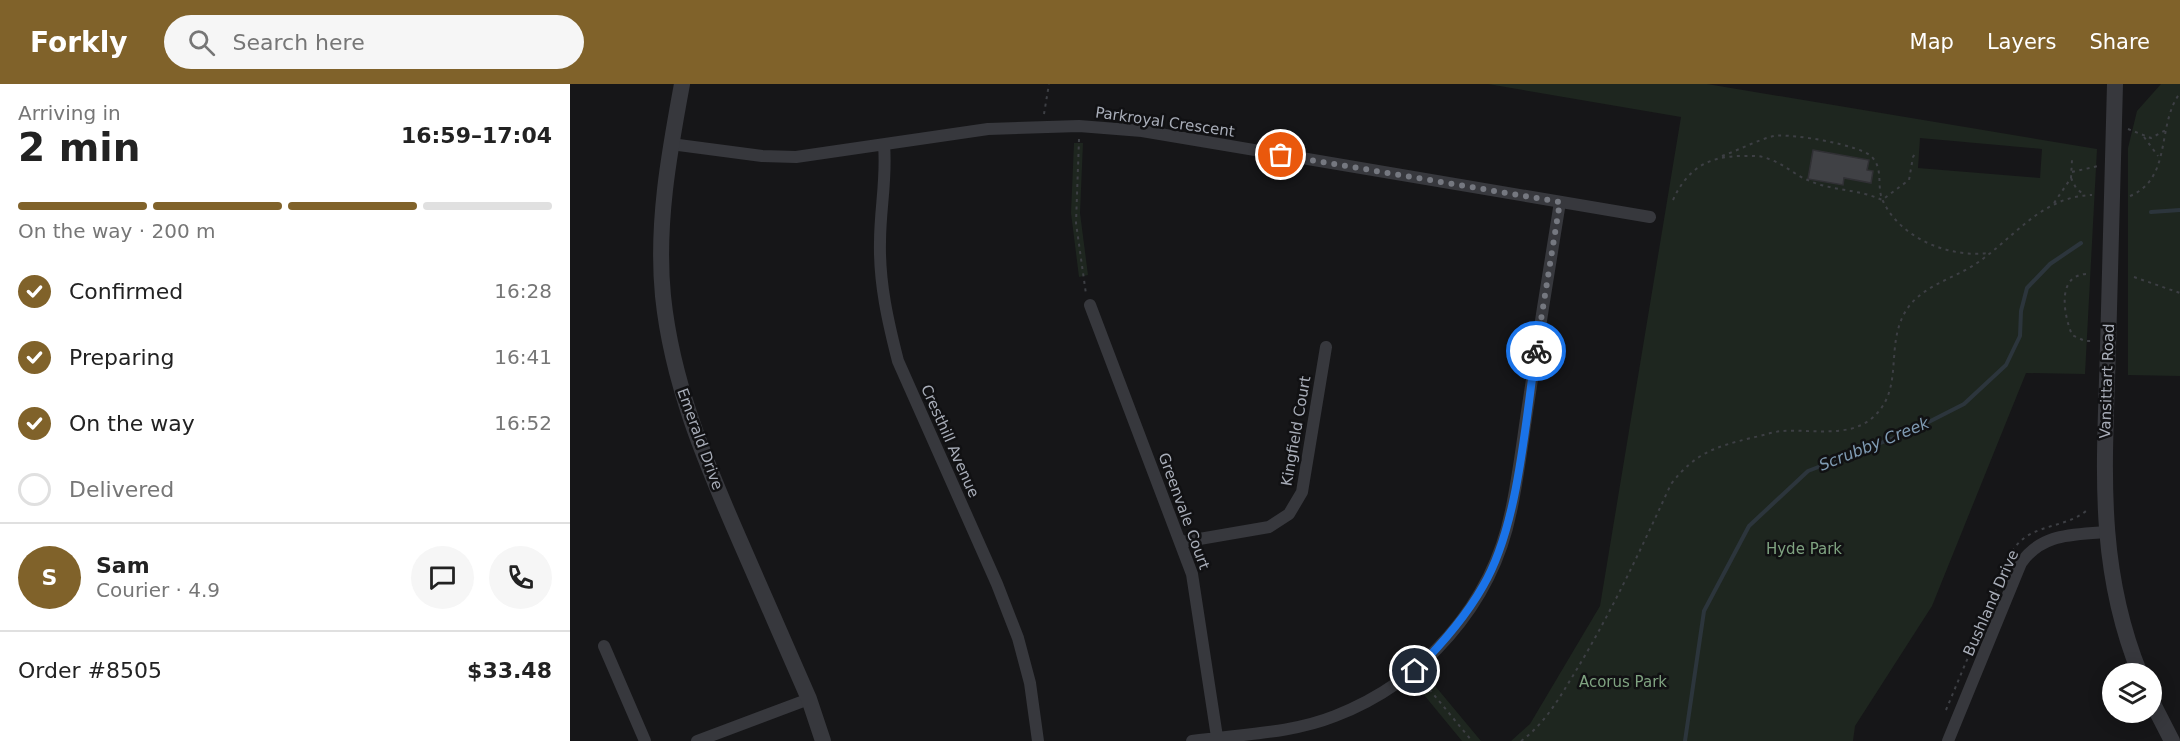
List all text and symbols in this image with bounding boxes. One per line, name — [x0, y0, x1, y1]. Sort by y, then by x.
search box — [164, 15, 584, 69]
text: Forkly — [30, 26, 128, 59]
icon: search — [185, 26, 218, 59]
text: Search here — [233, 30, 365, 55]
text: Map — [1910, 30, 1954, 54]
text: Layers — [1987, 30, 2056, 54]
text: Share — [2089, 30, 2150, 54]
text: Arriving in — [18, 101, 121, 125]
street label: Parkroyal Crescent — [1094, 103, 1236, 141]
text: 16:59–17:04 — [401, 123, 552, 148]
text: 2 min — [18, 125, 140, 170]
pin — [1255, 129, 1306, 180]
icon: bag — [1264, 138, 1297, 171]
text: On the way · 200 m — [18, 219, 216, 243]
icon: check — [18, 275, 51, 308]
text: Confirmed — [69, 279, 183, 304]
text: 16:28 — [494, 279, 552, 303]
courier — [1506, 321, 1566, 381]
street label: Vansittart Road — [2096, 323, 2118, 439]
icon: bike — [1520, 335, 1553, 368]
icon: check — [18, 341, 51, 374]
text: Preparing — [69, 345, 175, 370]
text: 16:41 — [494, 345, 552, 369]
street label: Kingfield Court — [1277, 374, 1315, 487]
street label: Cresthill Avenue — [917, 382, 983, 500]
street label: Emerald Drive — [673, 386, 727, 492]
icon: check — [18, 407, 51, 440]
text: On the way — [69, 411, 195, 436]
text: 16:52 — [494, 411, 552, 435]
water label: Scrubby Creek — [1816, 413, 1933, 475]
street label: Greenvale Court — [1155, 450, 1214, 572]
text: Delivered — [69, 477, 174, 502]
park label: Hyde Park — [1766, 540, 1842, 558]
button: chat — [411, 546, 474, 609]
button: phone — [489, 546, 552, 609]
street label: Bushland Drive — [1960, 547, 2022, 659]
text: Sam — [96, 553, 150, 578]
text: S — [42, 565, 57, 590]
text: Courier · 4.9 — [96, 578, 220, 602]
pin — [1389, 645, 1440, 696]
icon: home — [1398, 654, 1431, 687]
text: Order #8505 — [18, 658, 162, 683]
text: $33.48 — [467, 658, 552, 683]
map controls — [2102, 663, 2162, 723]
button: layers — [2102, 663, 2162, 723]
park label: Acorus Park — [1579, 673, 1667, 691]

